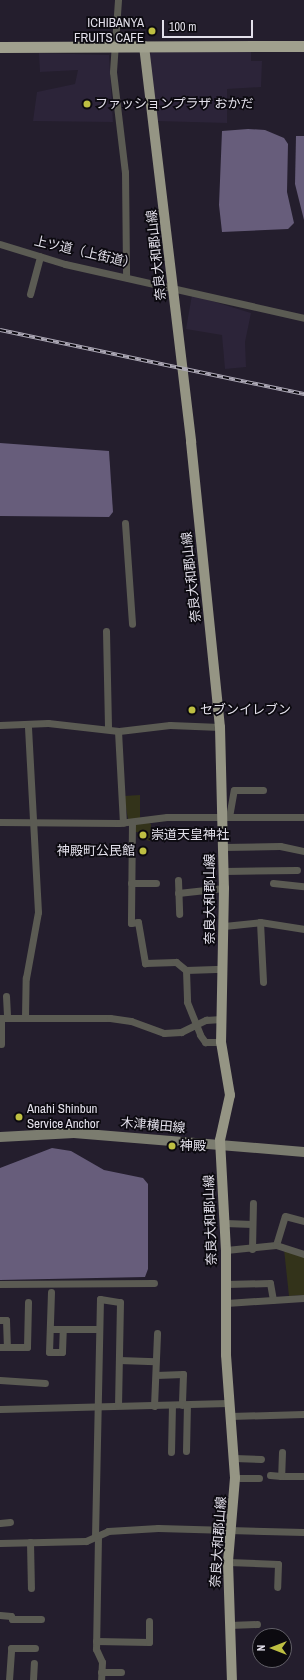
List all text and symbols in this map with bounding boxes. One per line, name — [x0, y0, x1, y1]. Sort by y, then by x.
scale bar — [164, 12, 255, 38]
place label: ICHIBANYA FRUITS CAFE — [74, 16, 144, 47]
text: 100 m — [169, 19, 196, 35]
marker: ICHIBANYA FRUITS CAFE — [147, 26, 157, 36]
place label: ファッションプラザ おかだ — [95, 96, 254, 112]
marker: ファッションプラザ おかだ — [82, 99, 92, 109]
street label: 奈良大和郡山線 — [144, 209, 170, 301]
street label: 上ツ道（上街道） — [33, 234, 137, 272]
street label: 奈良大和郡山線 — [179, 531, 205, 623]
place label: セブンイレブン — [200, 702, 291, 718]
marker: セブンイレブン — [187, 705, 197, 715]
place label: 崇道天皇神社 — [151, 827, 229, 843]
marker: 崇道天皇神社 — [138, 830, 148, 840]
place label: 神殿町公民館 — [57, 843, 135, 859]
marker: 神殿町公民館 — [138, 846, 148, 856]
street label: 奈良大和郡山線 — [202, 854, 218, 944]
place label: Anahi Shinbun Service Anchor — [27, 1102, 100, 1133]
marker: Anahi Shinbun Service Anchor — [14, 1112, 24, 1122]
street label: 木津横田線 — [120, 1115, 186, 1137]
place label: 神殿 — [180, 1138, 206, 1154]
marker: 神殿 — [167, 1141, 177, 1151]
street label: 奈良大和郡山線 — [202, 1174, 220, 1266]
street label: 奈良大和郡山線 — [208, 1496, 230, 1588]
north arrow — [252, 1628, 292, 1668]
text: N — [254, 1645, 268, 1651]

